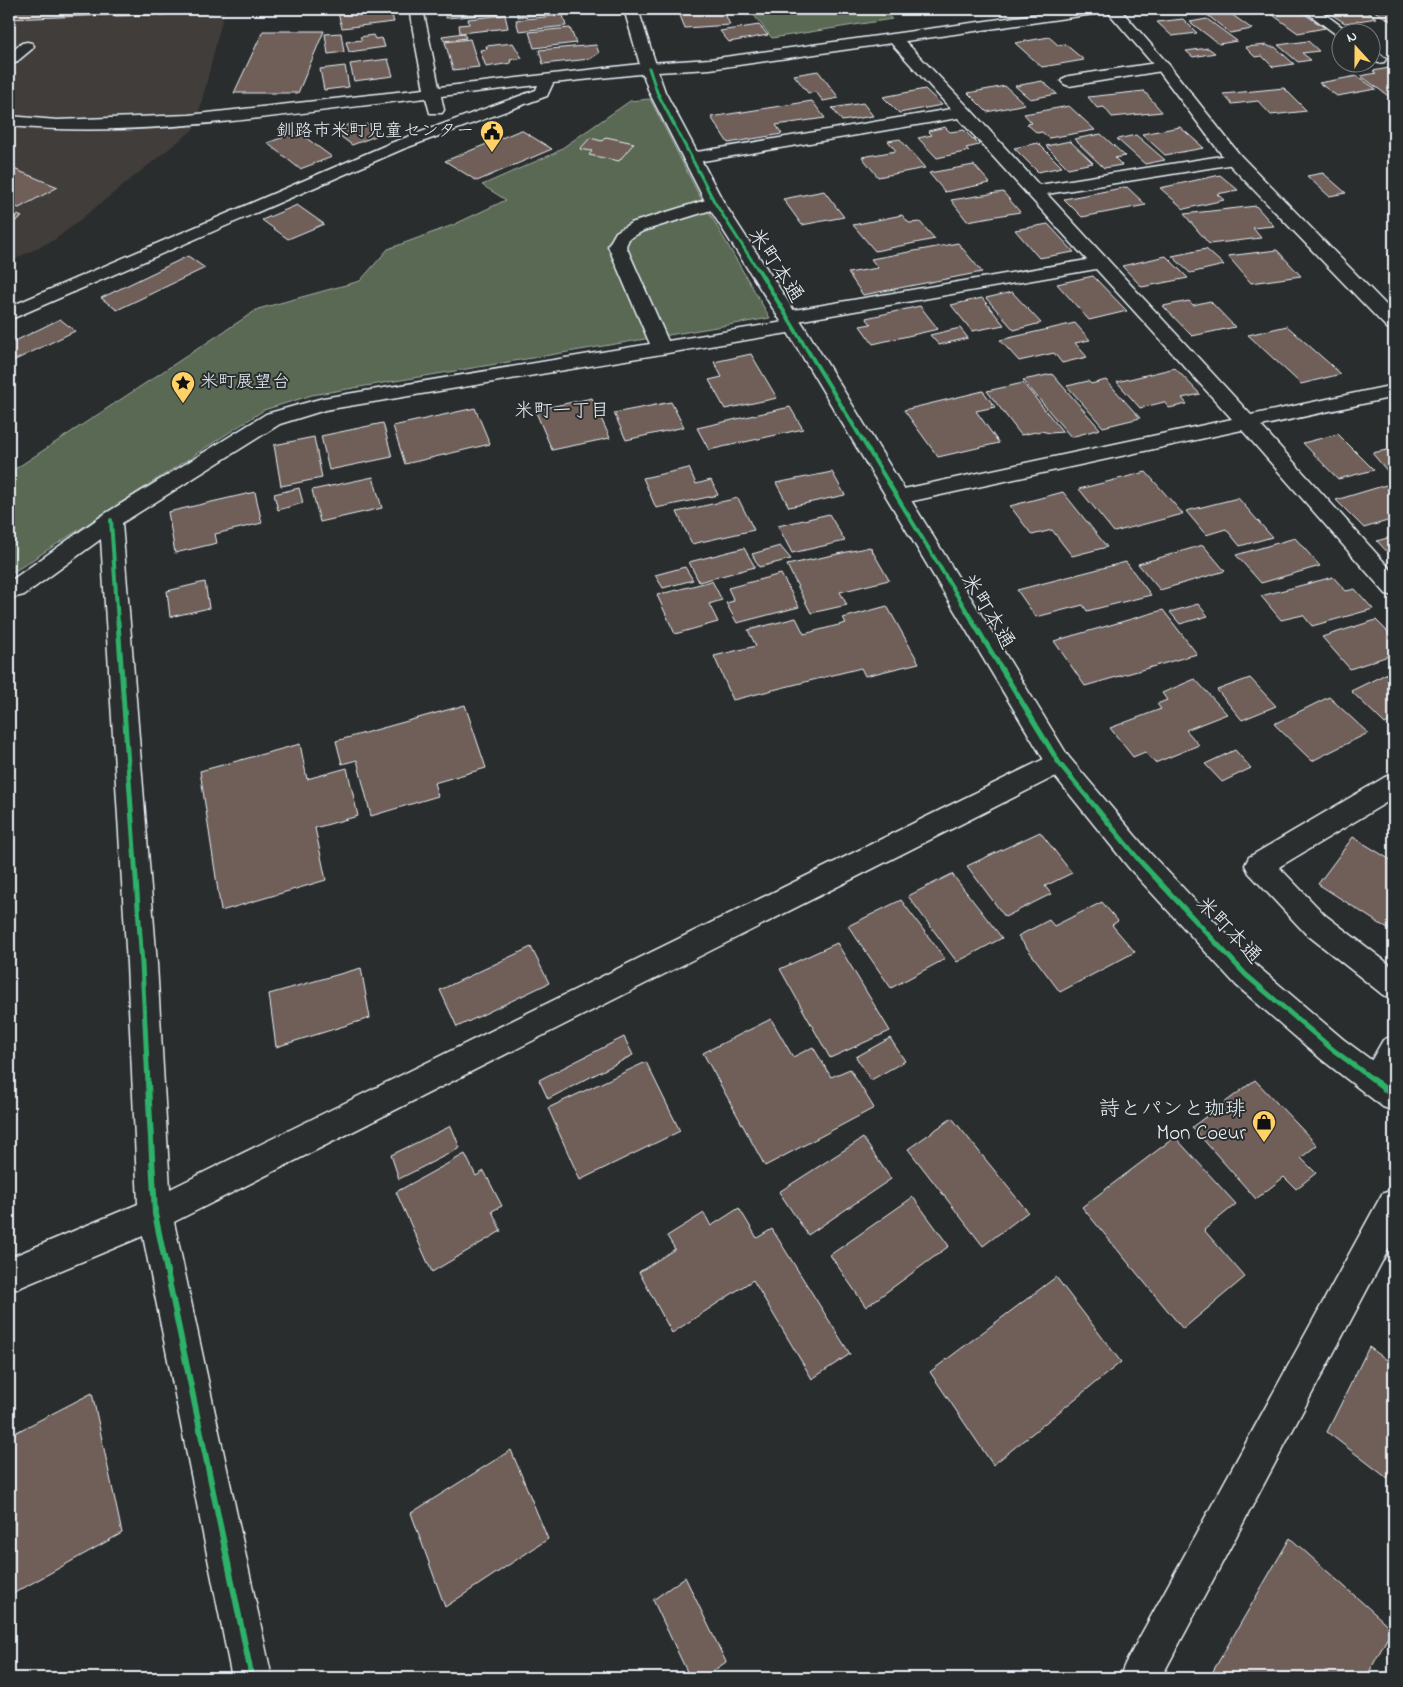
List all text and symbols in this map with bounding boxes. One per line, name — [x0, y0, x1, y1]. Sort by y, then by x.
north arrow — [1330, 22, 1380, 72]
text: N — [1344, 26, 1360, 49]
place label: 釧路市米町児童センター — [277, 119, 474, 145]
public building icon: 釧路市米町児童センター — [479, 119, 505, 153]
street label: 米町本通 — [740, 223, 810, 309]
place icon: 米町展望台 — [170, 370, 196, 404]
place label: 米町展望台 — [200, 370, 290, 396]
district label: 米町一丁目 — [514, 398, 610, 425]
street label: 米町本通 — [953, 568, 1021, 656]
street label: 米町本通 — [1188, 890, 1268, 972]
place label: 詩とパンと珈琲 Mon Coeur — [1099, 1095, 1246, 1149]
shop icon: 詩とパンと珈琲 Mon Coeur — [1251, 1109, 1277, 1143]

